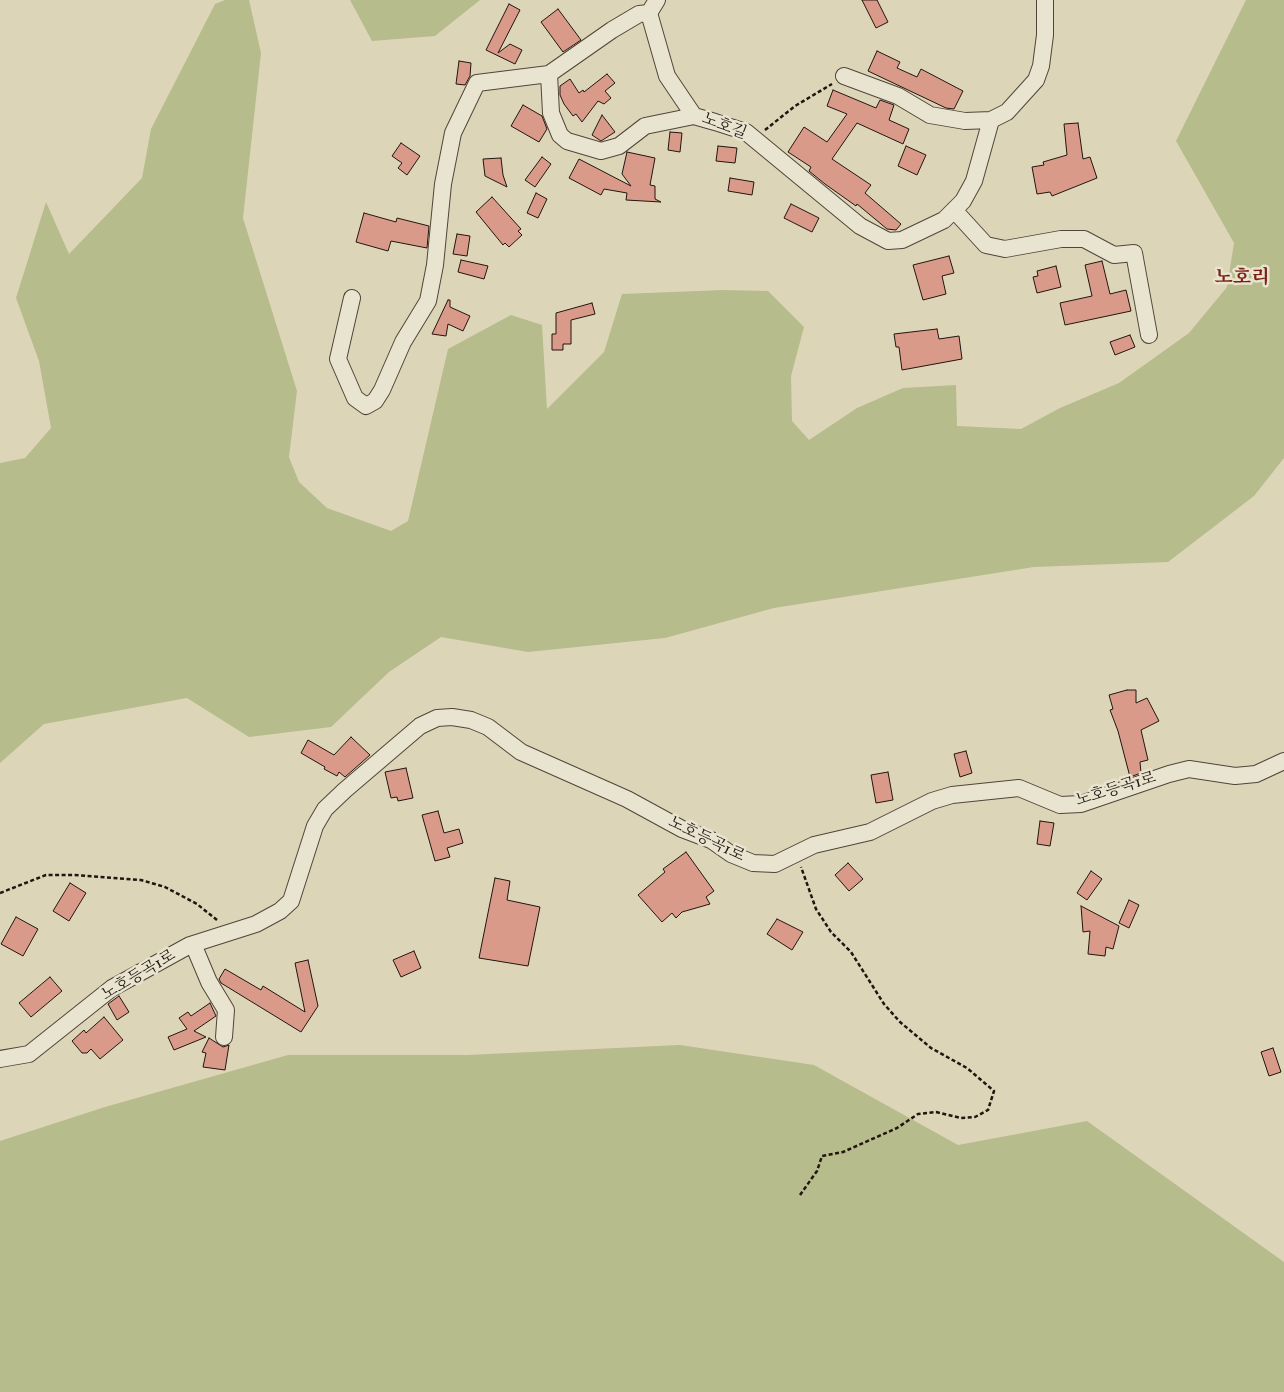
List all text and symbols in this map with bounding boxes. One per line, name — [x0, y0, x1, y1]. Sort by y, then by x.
street label: 노호길 — [699, 110, 749, 144]
district label: 노호리 — [1214, 268, 1270, 290]
street label: 노호등곡1로 — [1074, 769, 1158, 811]
street label: 노호등곡1로 — [664, 813, 748, 867]
street label: 노호등곡1로 — [98, 946, 180, 1006]

